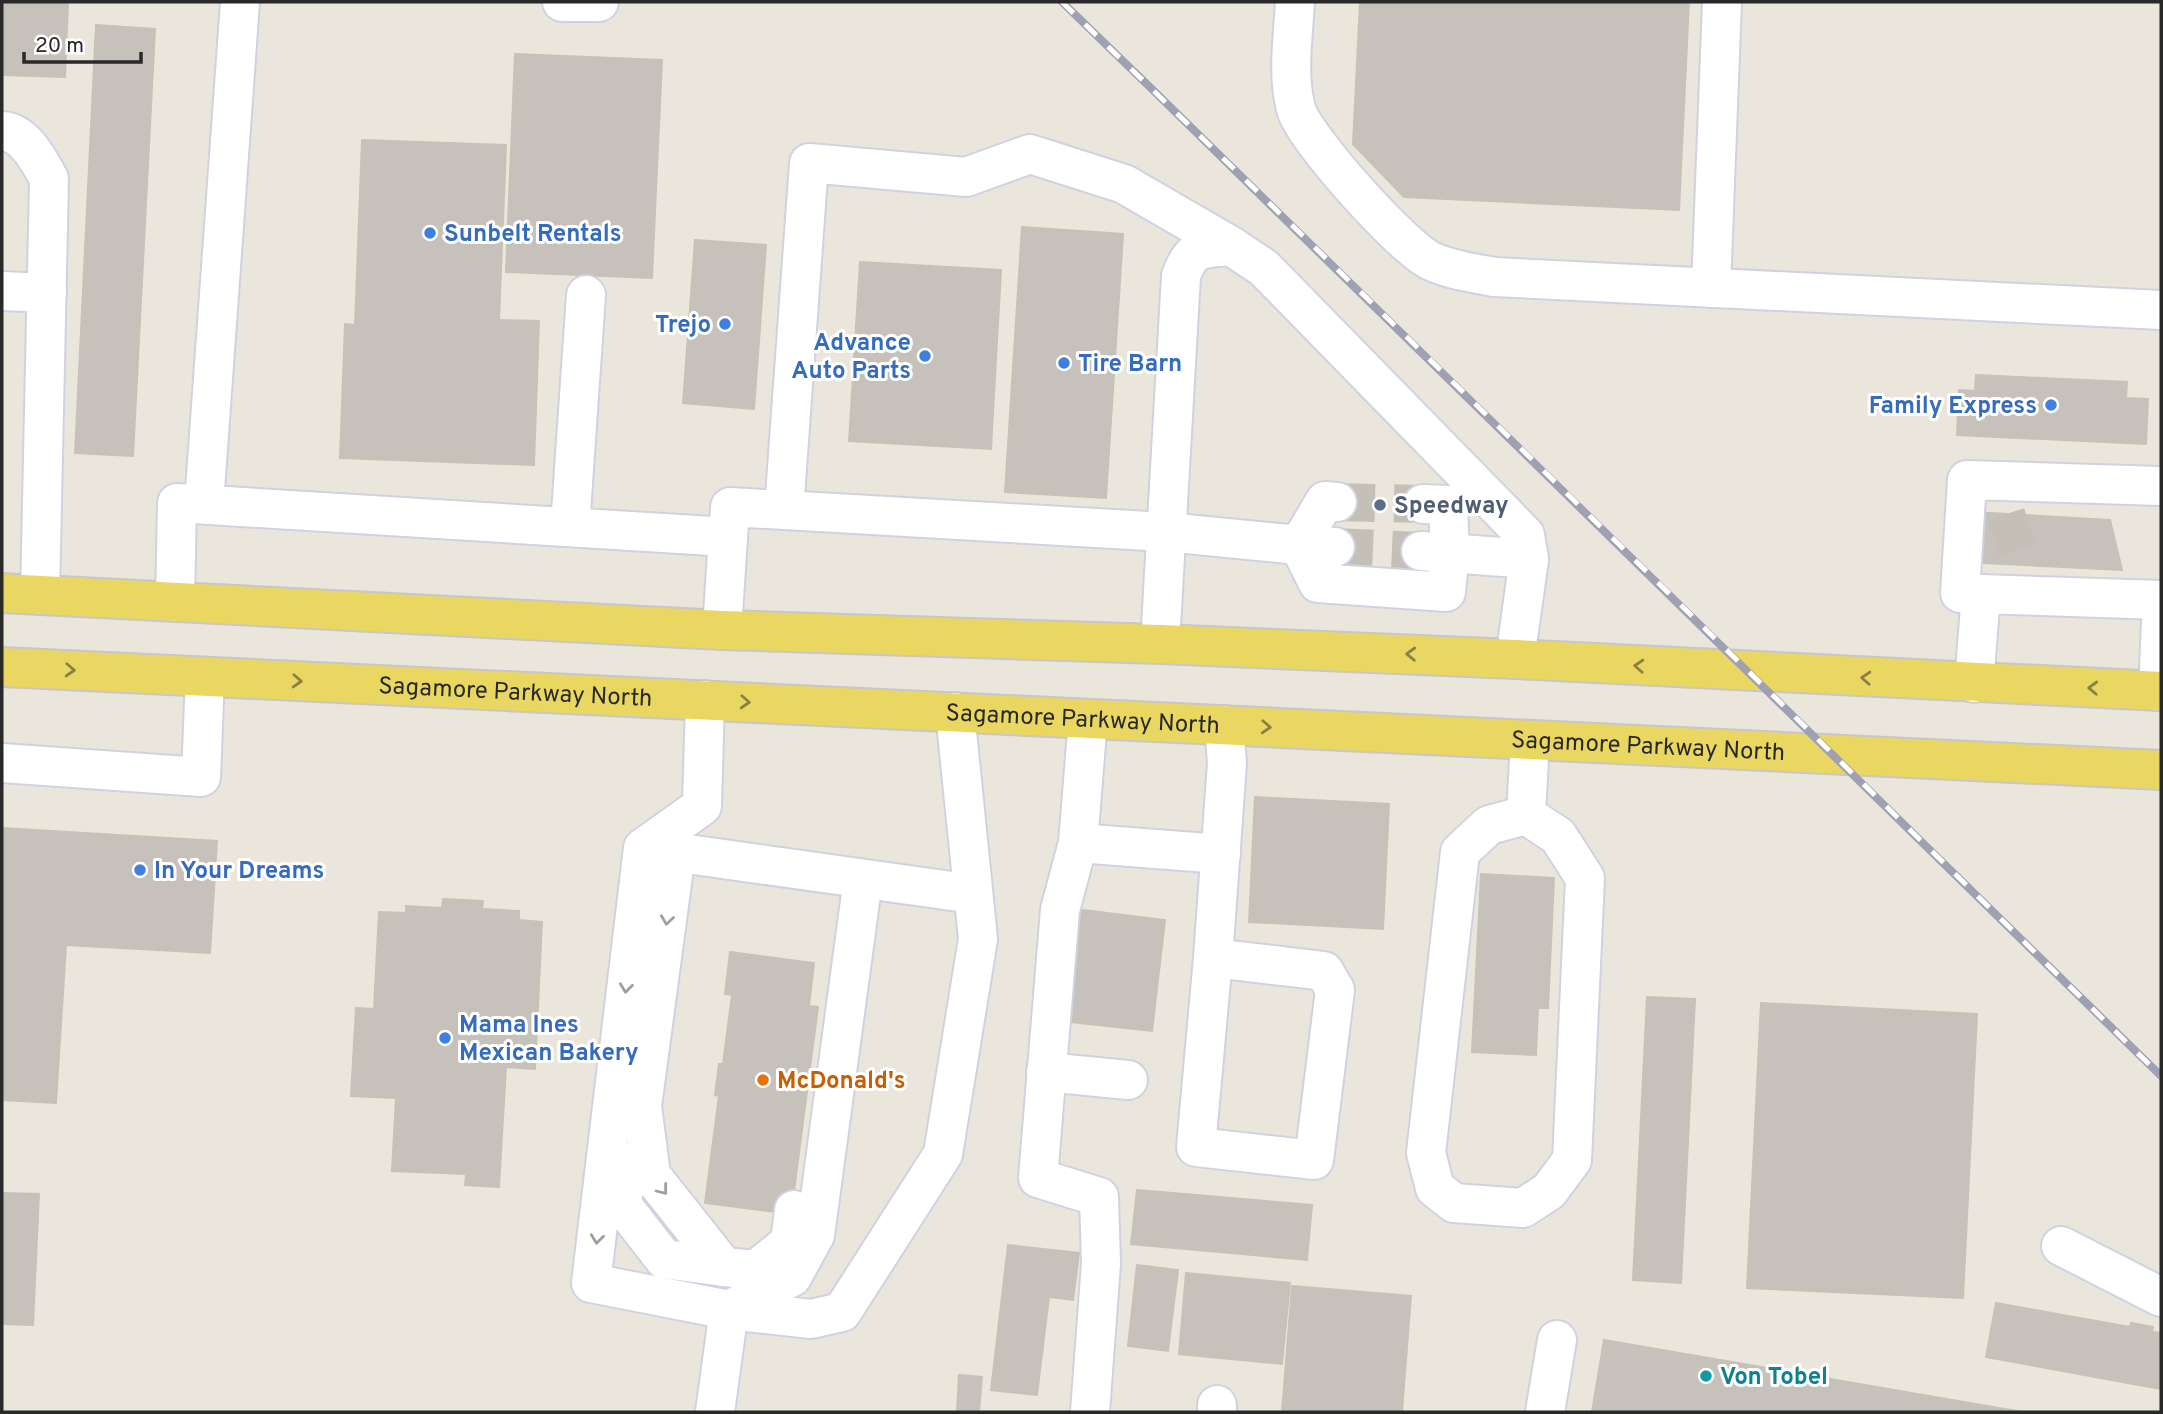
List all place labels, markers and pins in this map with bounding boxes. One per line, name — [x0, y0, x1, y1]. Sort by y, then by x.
place label: Sunbelt Rentals — [444, 220, 622, 250]
marker: Sunbelt Rentals — [422, 225, 438, 241]
place label: Trejo — [655, 311, 711, 341]
marker: Trejo — [717, 316, 733, 332]
place label: Advance Auto Parts — [791, 329, 911, 387]
marker: Advance Auto Parts — [917, 348, 933, 364]
place label: Tire Barn — [1078, 350, 1182, 380]
marker: Tire Barn — [1056, 355, 1072, 371]
place label: Family Express — [1869, 392, 2037, 422]
marker: Family Express — [2043, 397, 2059, 413]
place label: Speedway — [1394, 492, 1509, 522]
marker: Speedway — [1372, 497, 1388, 513]
place label: In Your Dreams — [154, 857, 324, 887]
marker: In Your Dreams — [132, 862, 148, 878]
place label: Mama Ines Mexican Bakery — [459, 1011, 639, 1069]
marker: Mama Ines Mexican Bakery — [437, 1030, 453, 1046]
place label: McDonald's — [777, 1067, 906, 1097]
marker: McDonald's — [755, 1072, 771, 1088]
place label: Von Tobel — [1720, 1363, 1828, 1393]
marker: Von Tobel — [1698, 1368, 1714, 1384]

